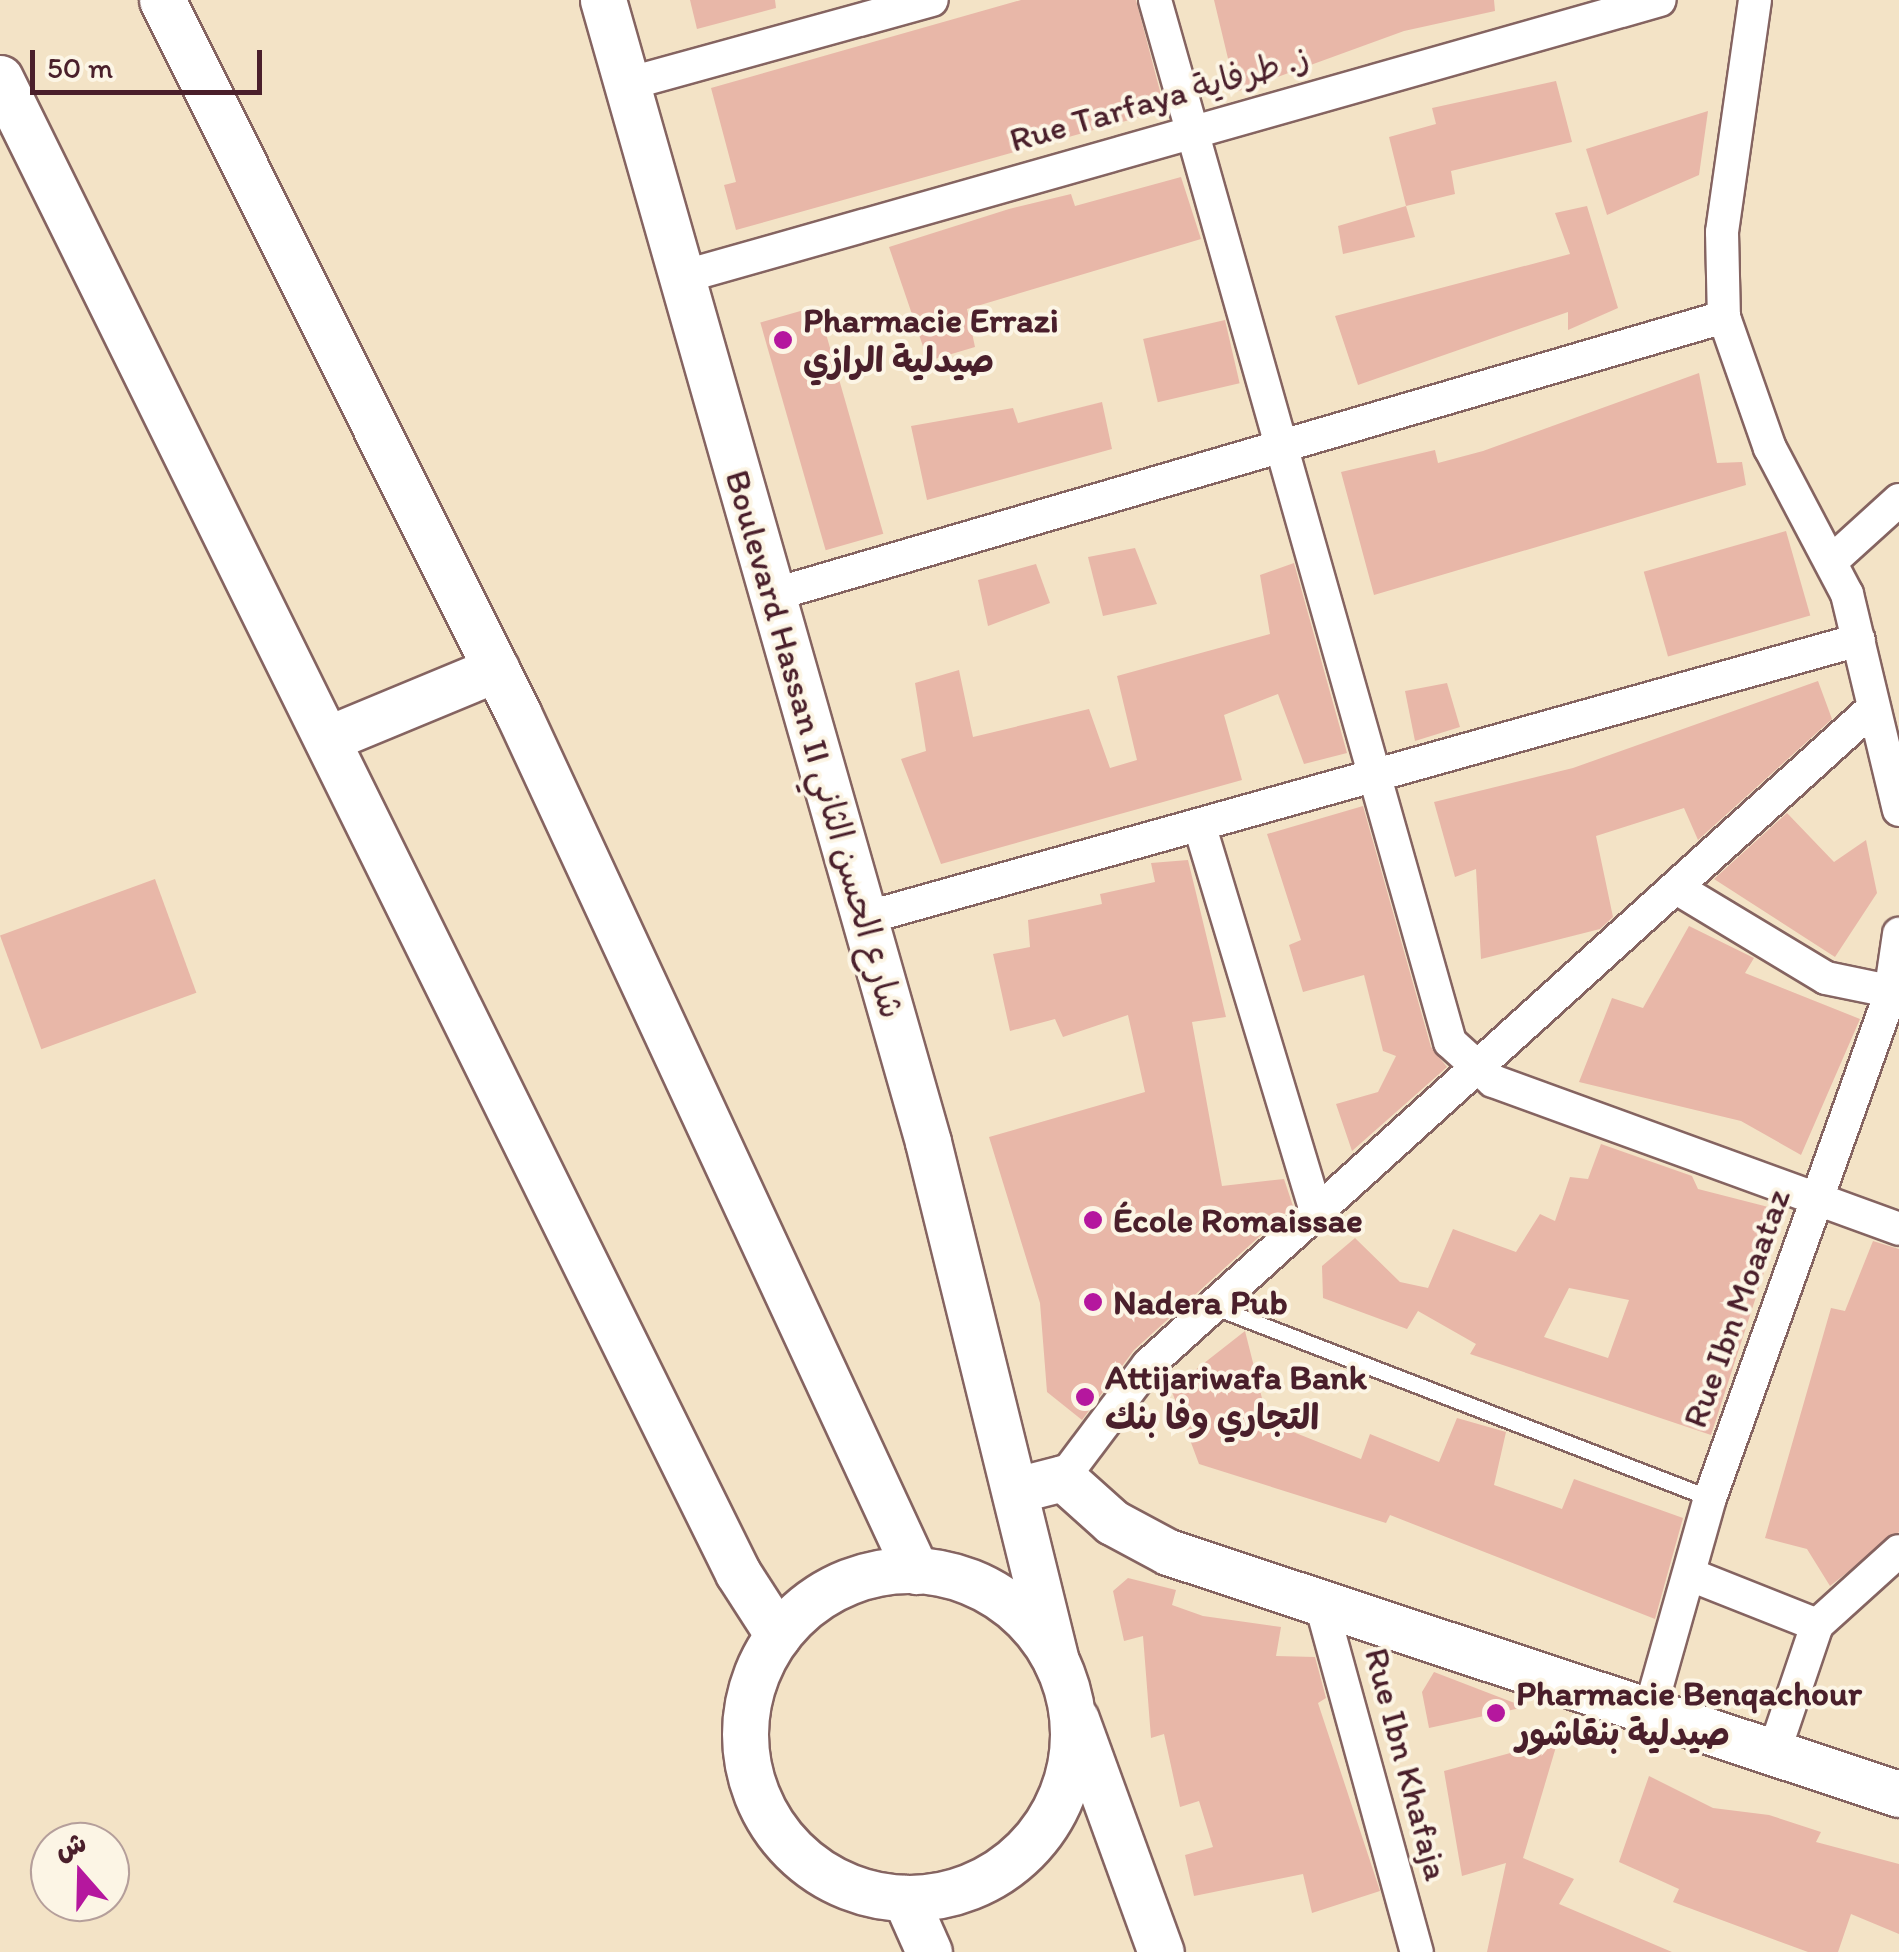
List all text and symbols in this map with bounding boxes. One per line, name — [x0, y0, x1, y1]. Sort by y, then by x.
scale bar — [35, 30, 268, 92]
street label: Rue Tarfaya ز. طرفاية — [1006, 36, 1312, 160]
text: 50 m — [47, 49, 113, 86]
place label: Pharmacie Errazi صيدلية الرازي — [803, 299, 1059, 381]
marker: Pharmacie Errazi صيدلية الرازي — [772, 329, 794, 351]
street label: Boulevard Hassan II شارع الحسن الثاني — [717, 465, 913, 1023]
street label: Rue Ibn Moaataz — [1673, 1183, 1799, 1433]
place label: École Romaissae — [1113, 1199, 1362, 1241]
marker: École Romaissae — [1082, 1209, 1104, 1231]
place label: Nadera Pub — [1113, 1281, 1288, 1323]
marker: Nadera Pub — [1082, 1291, 1104, 1313]
place label: Attijariwafa Bank التجاري وفا بنك — [1105, 1356, 1368, 1438]
marker: Attijariwafa Bank التجاري وفا بنك — [1074, 1386, 1096, 1408]
street label: Rue Ibn Khafaja — [1356, 1643, 1458, 1885]
place label: Pharmacie Benqachour صيدلية بنقاشور — [1516, 1672, 1863, 1754]
marker: Pharmacie Benqachour صيدلية بنقاشور — [1485, 1702, 1507, 1724]
north arrow — [30, 1822, 130, 1922]
text: ش — [50, 1824, 91, 1867]

